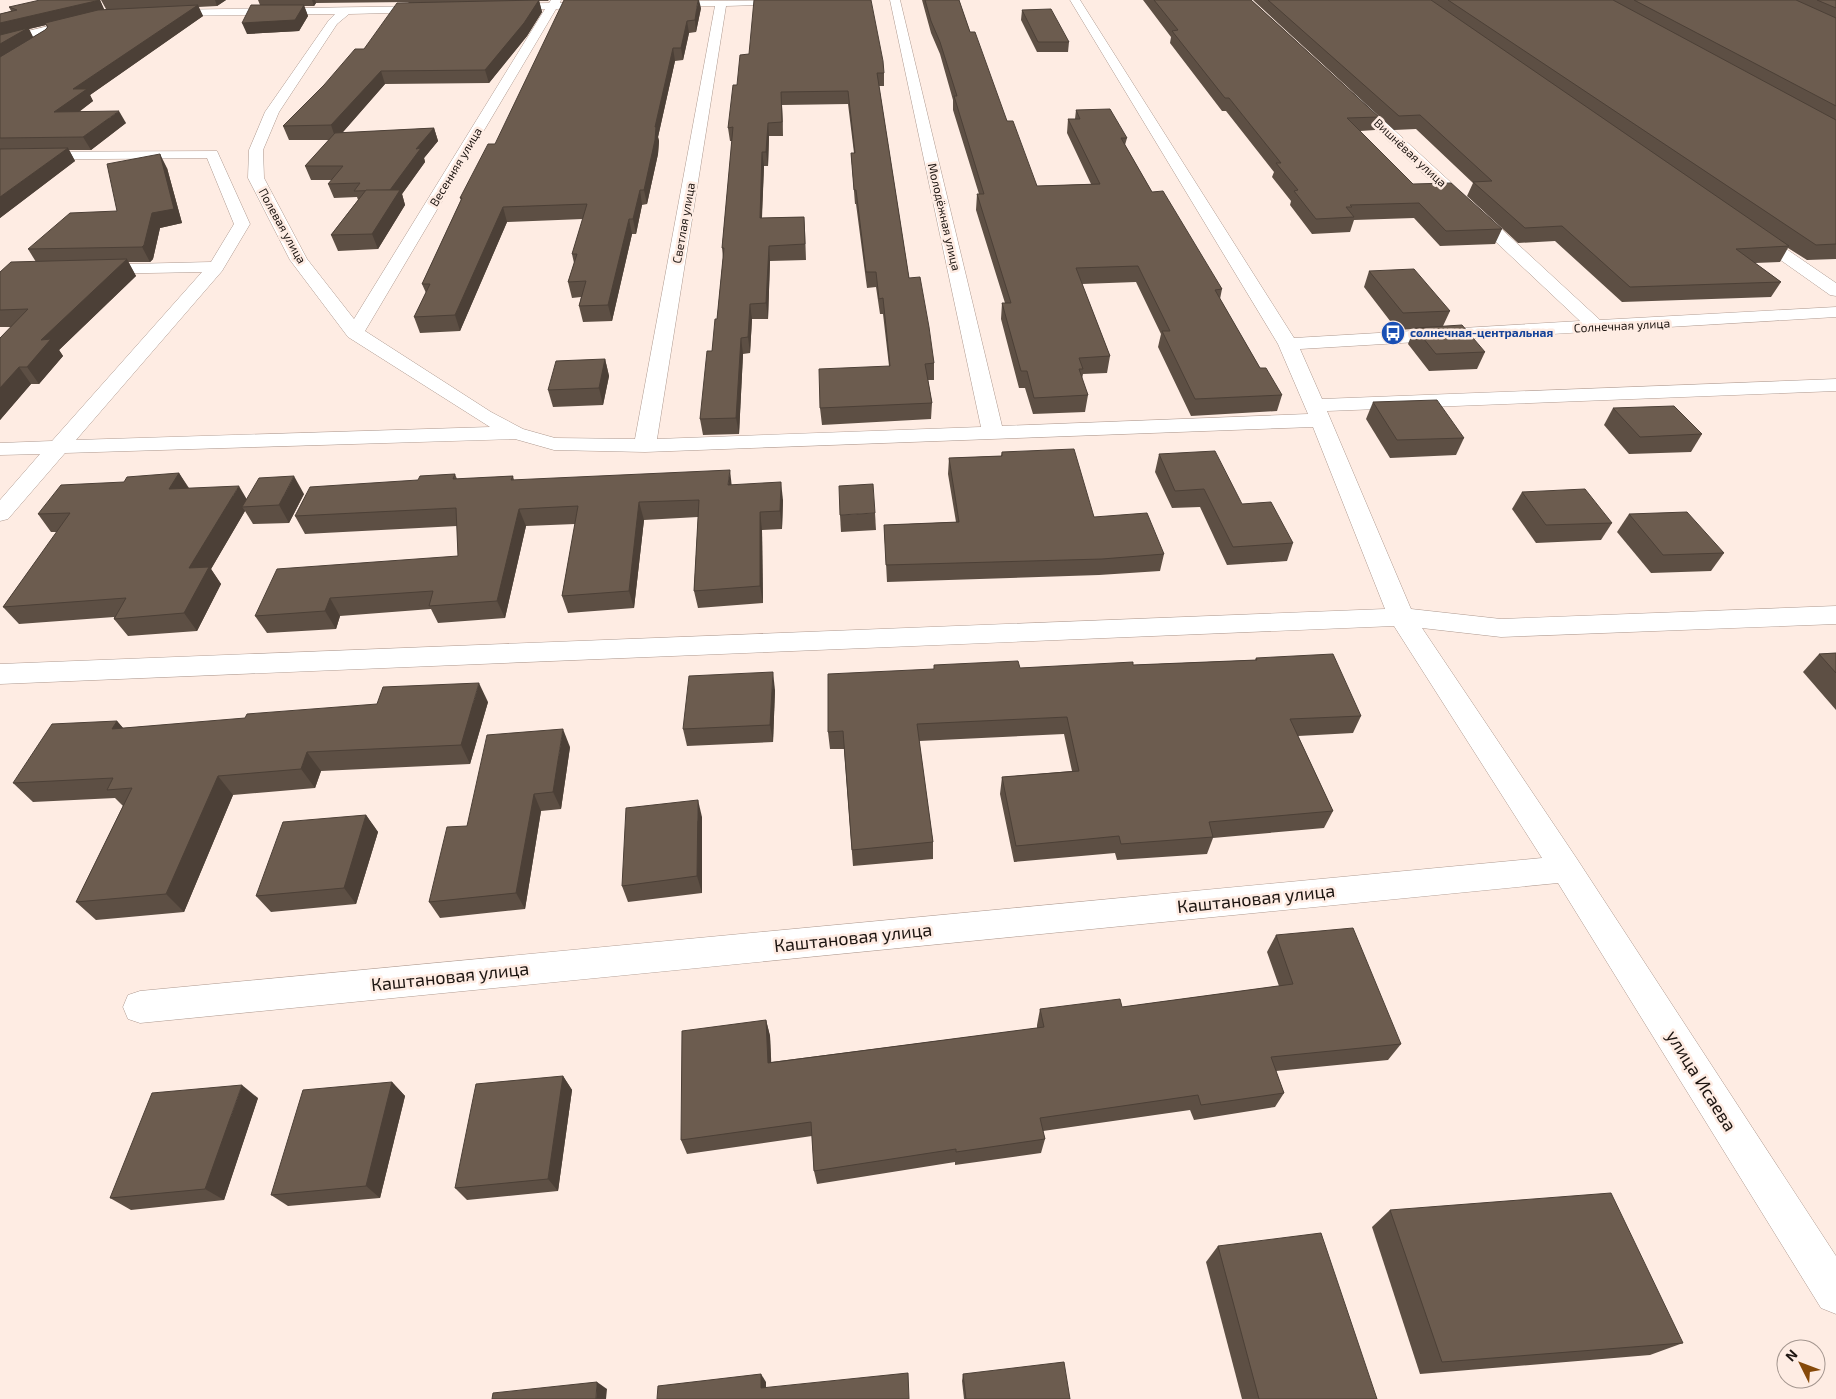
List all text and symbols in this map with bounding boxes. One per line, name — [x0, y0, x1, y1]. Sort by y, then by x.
street label: Вишнёвая улица — [1371, 115, 1450, 190]
street label: Весенняя улица — [426, 125, 485, 209]
street label: Молодёжная улица — [925, 162, 964, 272]
street label: Светлая улица — [669, 181, 698, 264]
street label: Полевая улица — [256, 185, 309, 266]
street label: Солнечная улица — [1573, 315, 1671, 336]
bus stop icon: солнечная-центральная — [1380, 320, 1406, 346]
place label: солнечная-центральная — [1410, 325, 1553, 339]
street label: Каштановая улица — [1176, 879, 1336, 917]
street label: Каштановая улица — [773, 918, 933, 956]
street label: Каштановая улица — [370, 957, 530, 995]
street label: улица Исаева — [1662, 1026, 1742, 1135]
north arrow — [1776, 1339, 1826, 1389]
text: N — [1781, 1346, 1801, 1364]

